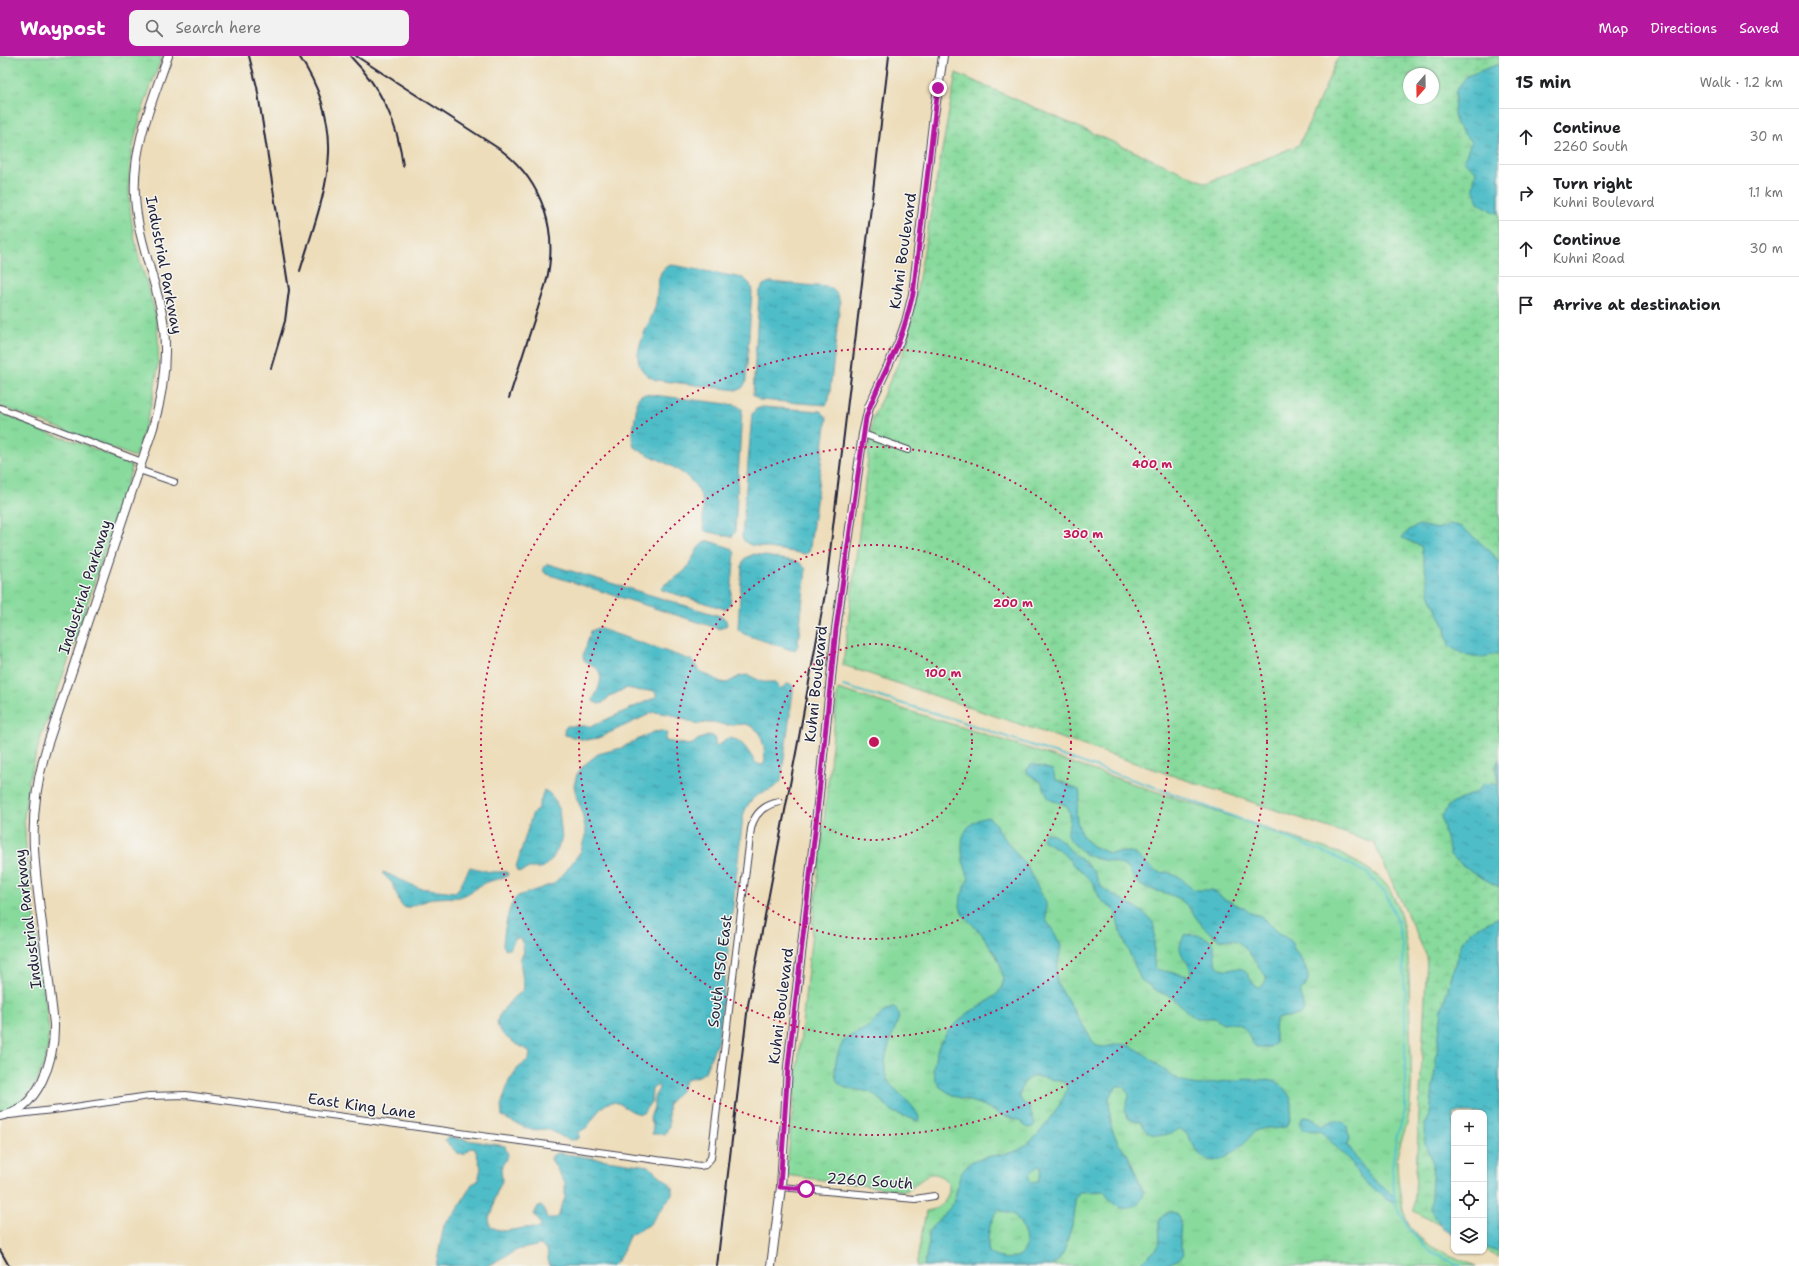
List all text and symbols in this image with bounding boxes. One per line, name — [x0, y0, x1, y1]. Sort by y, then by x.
search box — [129, 10, 409, 46]
text: Waypost — [20, 16, 105, 41]
icon: search — [143, 17, 165, 39]
text: Search here — [175, 18, 261, 38]
text: Map — [1599, 19, 1629, 37]
text: Directions — [1651, 19, 1717, 37]
text: Saved — [1739, 19, 1779, 37]
north arrow — [1403, 68, 1439, 104]
text: 15 min — [1515, 71, 1571, 93]
text: Walk · 1.2 km — [1700, 74, 1783, 91]
route end — [929, 79, 947, 97]
text: Continue — [1553, 118, 1621, 138]
icon: ahead — [1515, 126, 1537, 148]
text: 30 m — [1749, 128, 1783, 145]
text: 2260 South — [1553, 138, 1628, 155]
text: Turn right — [1553, 174, 1633, 194]
icon: right — [1515, 182, 1537, 204]
text: 1.1 km — [1748, 184, 1783, 201]
street label: Kuhni Boulevard — [885, 191, 921, 310]
street label: Industrial Parkway — [141, 194, 187, 336]
text: Kuhni Boulevard — [1553, 194, 1655, 211]
text: Continue — [1553, 230, 1621, 250]
icon: ahead — [1515, 238, 1537, 260]
text: 30 m — [1749, 240, 1783, 257]
text: Kuhni Road — [1553, 250, 1625, 267]
icon: arrive — [1515, 294, 1537, 316]
text: Arrive at destination — [1553, 295, 1721, 315]
text: 400 m — [1132, 456, 1172, 472]
street label: Industrial Parkway — [54, 517, 116, 657]
text: 300 m — [1063, 526, 1103, 542]
text: 200 m — [993, 595, 1033, 611]
street label: Kuhni Boulevard — [800, 624, 832, 743]
text: 100 m — [925, 665, 962, 681]
centre of rings — [867, 735, 881, 749]
street label: Industrial Parkway — [10, 848, 46, 990]
street label: South 950 East — [703, 913, 737, 1029]
street label: Kuhni Boulevard — [764, 946, 798, 1065]
street label: East King Lane — [307, 1089, 417, 1123]
map controls — [1451, 1110, 1487, 1254]
button: + — [1451, 1110, 1487, 1146]
button: − — [1451, 1146, 1487, 1182]
street label: 2260 South — [826, 1168, 914, 1194]
route start — [797, 1180, 815, 1198]
button: locate — [1451, 1182, 1487, 1218]
button: layers — [1451, 1218, 1487, 1254]

